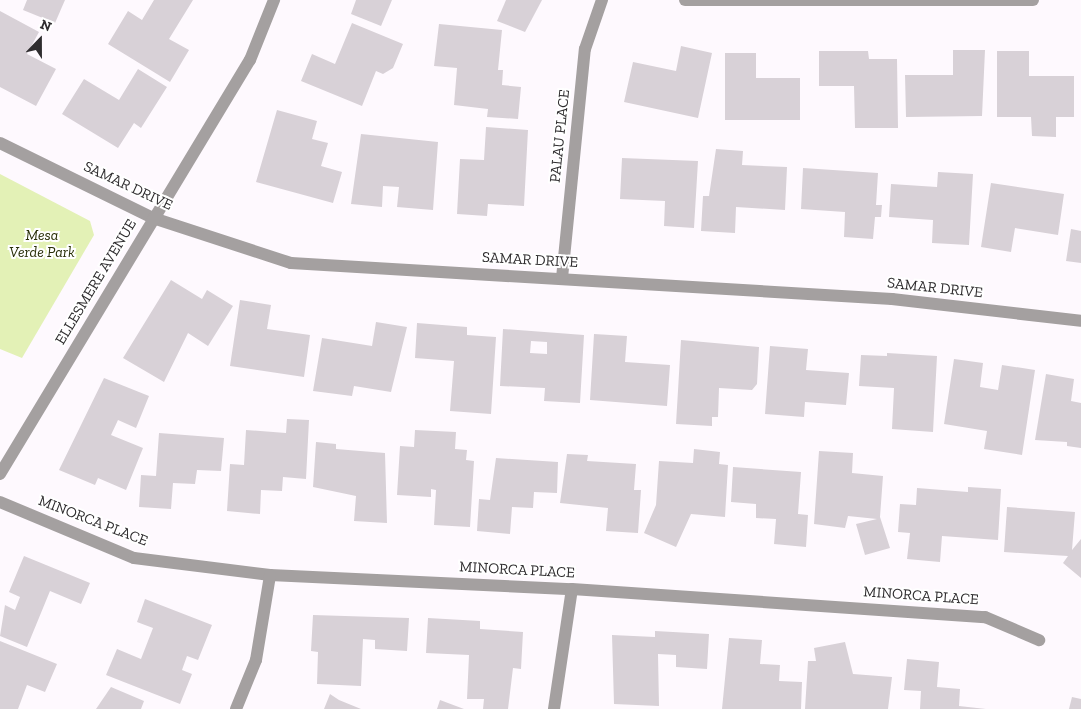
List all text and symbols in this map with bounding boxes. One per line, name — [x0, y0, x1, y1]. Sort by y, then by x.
north arrow — [15, 15, 65, 65]
text: N — [38, 16, 54, 35]
street label: PALAU PLACE — [546, 89, 574, 183]
street label: SAMAR DRIVE — [81, 158, 175, 214]
street label: ELLESMERE AVENUE — [51, 216, 141, 348]
park label: Mesa Verde Park — [9, 226, 75, 261]
street label: SAMAR DRIVE — [482, 248, 578, 272]
street label: SAMAR DRIVE — [886, 274, 984, 302]
street label: MINORCA PLACE — [36, 492, 150, 550]
street label: MINORCA PLACE — [459, 558, 575, 582]
street label: MINORCA PLACE — [862, 583, 980, 609]

